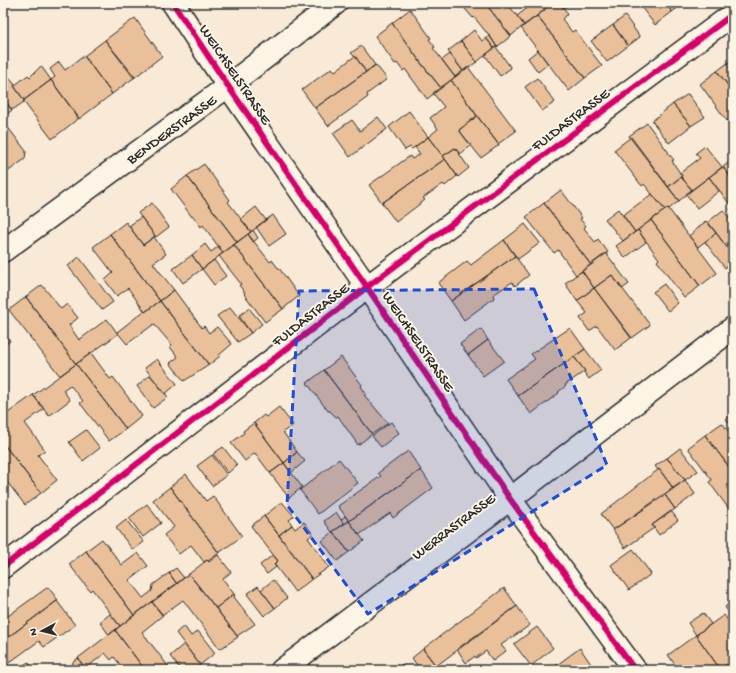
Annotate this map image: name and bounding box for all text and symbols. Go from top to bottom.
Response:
street label: WEICHSELSTRASSE [194,22,275,129]
street label: FULDASTRASSE [528,85,614,156]
street label: BENDERSTRASSE [123,92,221,170]
street label: FULDASTRASSE [268,279,354,352]
street label: WEICHSELSTRASSE [377,289,458,396]
street label: WERRASTRASSE [409,490,500,565]
north arrow [22,611,62,651]
text: N [28,628,40,636]

